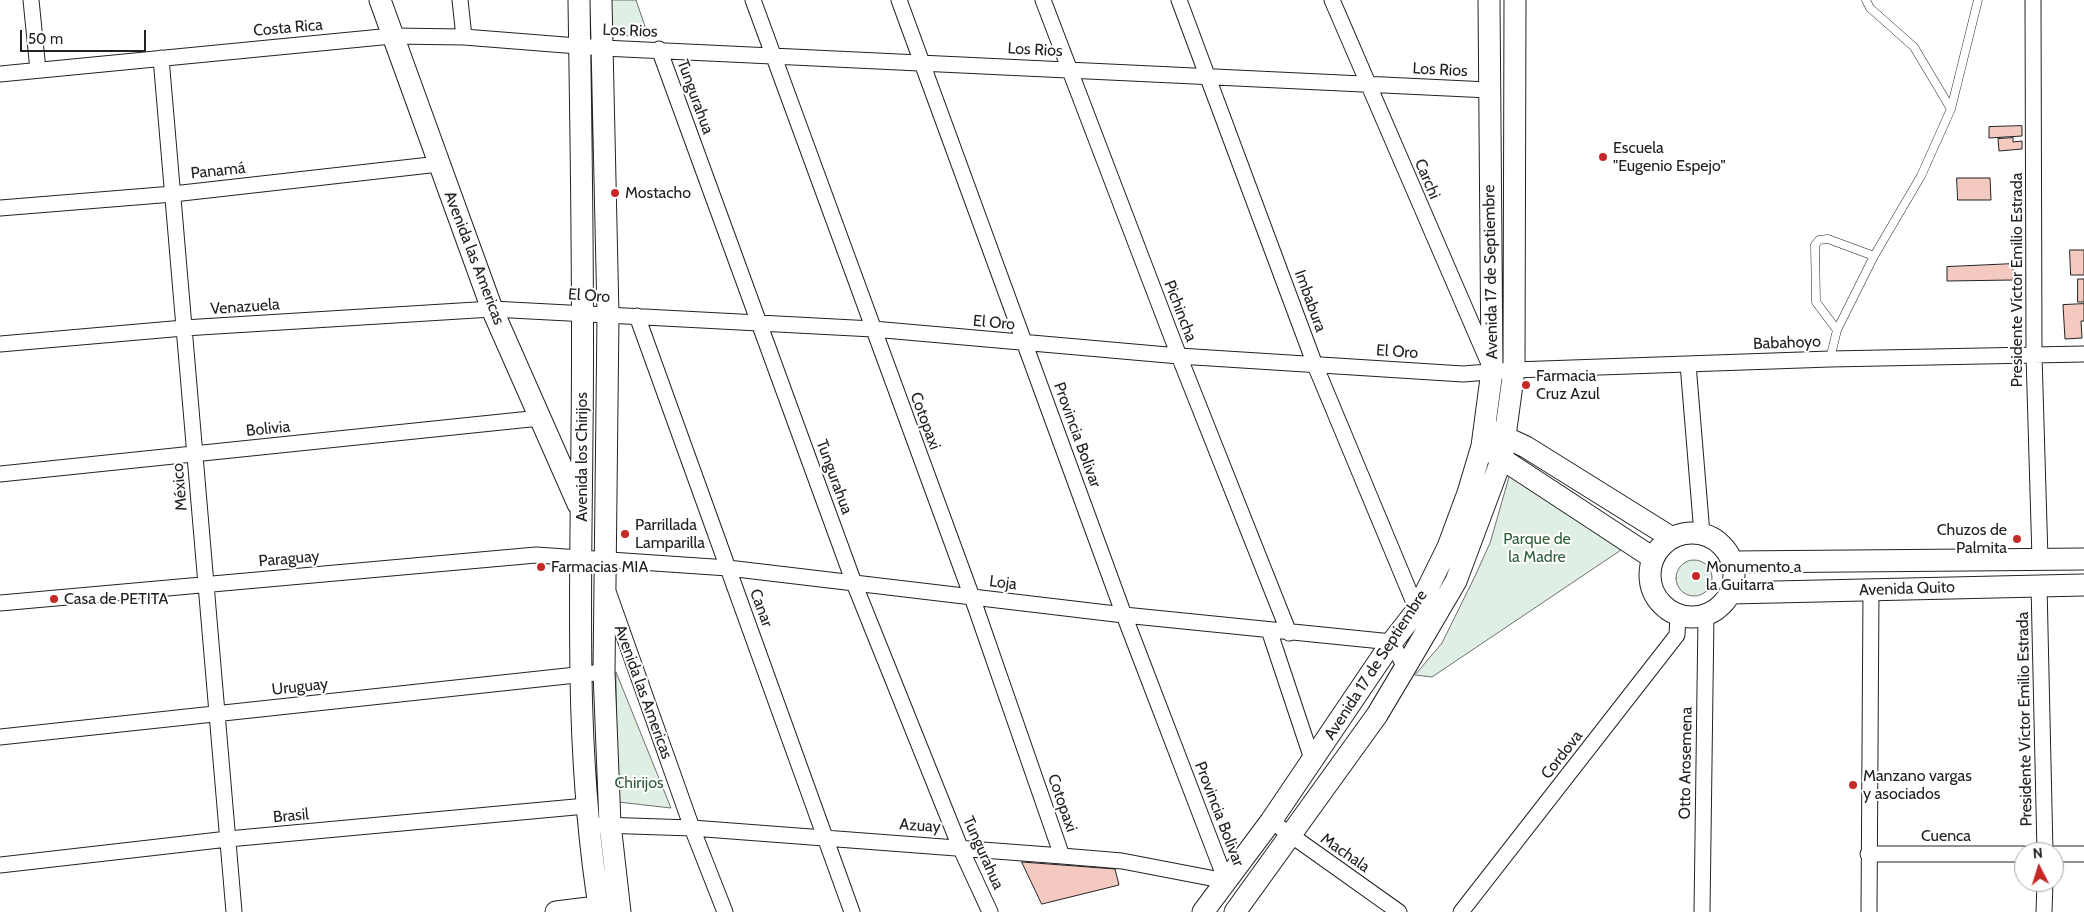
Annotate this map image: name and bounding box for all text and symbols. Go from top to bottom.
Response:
street label: Costa Rica [252,15,324,41]
scale bar [22,20,149,52]
street label: Los Rios [602,20,658,42]
text: 50 m [28,30,63,48]
street label: Los Rios [1007,39,1063,61]
street label: Tungurahua [673,57,717,137]
street label: Los Rios [1412,59,1468,81]
place label: Escuela "Eugenio Espejo" [1613,138,1726,176]
marker: Escuela "Eugenio Espejo" [1597,151,1609,163]
street label: Carchi [1410,156,1444,202]
street label: Panamá [190,159,246,183]
street label: Presidente Víctor Emilio Estrada [2007,173,2027,387]
place label: Mostacho [625,183,691,203]
street label: Avenida 17 de Septiembre [1480,185,1502,359]
marker: Mostacho [609,187,621,199]
street label: Avenida las Americas [440,189,508,327]
street label: Imbabura [1290,267,1330,335]
street label: Pichincha [1160,278,1200,344]
street label: El Oro [567,285,611,307]
street label: Venazuela [210,295,280,319]
street label: El Oro [972,312,1016,334]
street label: Babahoyo [1753,332,1821,354]
street label: El Oro [1375,341,1419,363]
place label: Farmacia Cruz Azul [1536,366,1600,404]
marker: Farmacia Cruz Azul [1520,379,1532,391]
street label: Provincia Bolivar [1049,380,1105,490]
street label: Cotopaxi [906,390,944,452]
street label: Avenida los Chirijos [572,392,592,522]
street label: Bolivia [245,417,291,441]
street label: Tungurahua [812,437,856,517]
street label: México [168,462,192,512]
place label: Parrillada Lamparilla [635,515,705,553]
place label: Chuzos de Palmita [1937,520,2007,558]
marker: Parrillada Lamparilla [619,528,631,540]
park label: Parque de la Madre [1503,529,1571,567]
marker: Chuzos de Palmita [2011,533,2023,545]
street label: Paraguay [258,547,320,571]
place label: Farmacias MIA [551,557,648,577]
place label: Monumento a la Guitarra [1706,557,1801,595]
marker: Farmacias MIA [535,561,547,573]
marker: Monumento a la Guitarra [1690,570,1702,582]
street label: Loja [988,572,1018,594]
street label: Avenida Quito [1859,578,1955,600]
street label: Canar [745,586,777,630]
street label: Avenida 17 de Septiembre [1320,587,1432,743]
place label: Casa de PETITA [64,589,168,609]
marker: Casa de PETITA [48,593,60,605]
street label: Presidente Víctor Emilio Estrada [2014,612,2036,826]
street label: Avenida las Americas [610,622,676,762]
street label: Uruguay [271,674,329,700]
street label: Otto Arosemena [1675,707,1697,819]
street label: Cordova [1537,727,1587,783]
street label: Provincia Bolivar [1190,759,1248,869]
place label: Manzano vargas y asociados [1863,766,1972,804]
street label: Cotopaxi [1043,772,1081,834]
park label: Chirijos [614,773,664,793]
marker: Manzano vargas y asociados [1847,779,1859,791]
street label: Brasil [272,805,310,827]
street label: Tungurahua [958,813,1008,893]
street label: Azuay [899,815,941,837]
street label: Cuenca [1921,826,1971,846]
street label: Machala [1317,829,1373,877]
north arrow [2014,842,2064,892]
text: N [2032,844,2043,862]

